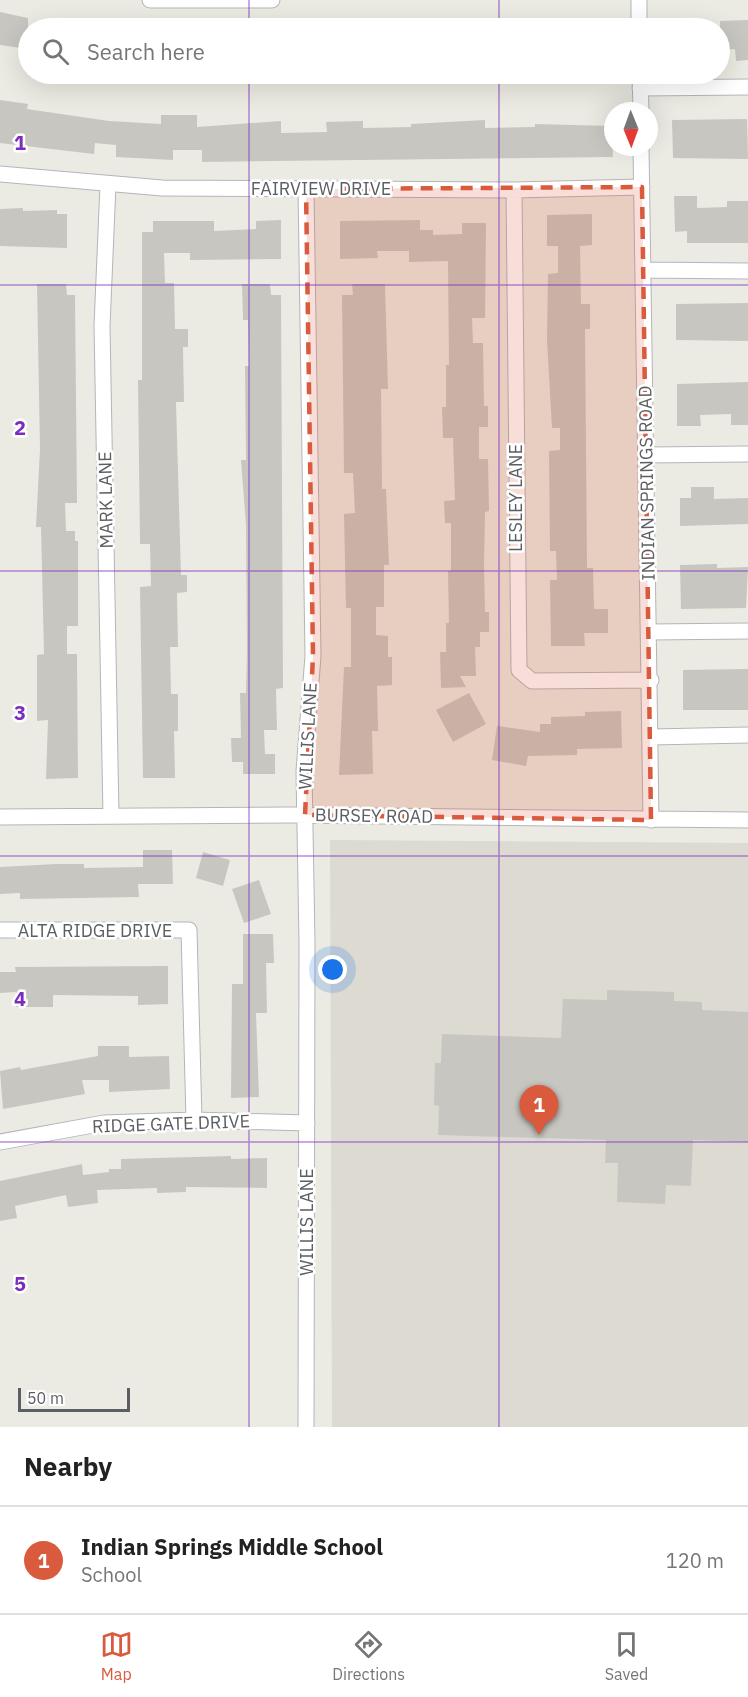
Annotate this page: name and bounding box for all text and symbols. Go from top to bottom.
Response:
search box [18,18,730,84]
icon: search [39,35,72,68]
text: Search here [87,37,205,66]
north arrow [604,102,658,156]
text: 1 [14,129,26,156]
street label: FAIRVIEW DRIVE [251,177,391,200]
street label: INDIAN SPRINGS ROAD [633,385,660,581]
text: 2 [14,414,26,441]
street label: LESLEY LANE [504,444,527,552]
street label: MARK LANE [93,451,118,549]
street label: WILLIS LANE [293,682,322,790]
text: 3 [14,699,26,726]
street label: BURSEY ROAD [315,803,433,828]
street label: ALTA RIDGE DRIVE [18,919,172,942]
your location [318,955,347,984]
text: 4 [14,985,26,1012]
pin: 1 [520,1086,558,1135]
street label: RIDGE GATE DRIVE [92,1109,250,1138]
street label: WILLIS LANE [295,1168,318,1276]
text: 5 [14,1270,26,1297]
scale bar [18,1385,130,1412]
text: 50 m [27,1388,64,1408]
text: Nearby [24,1449,112,1483]
text: Indian Springs Middle School [81,1532,383,1561]
text: 1 [38,1547,50,1574]
text: 120 m [666,1547,724,1574]
text: School [81,1561,142,1588]
tab: Map [100,1628,133,1684]
tab: Directions [332,1628,405,1684]
tab: Saved [605,1628,648,1684]

